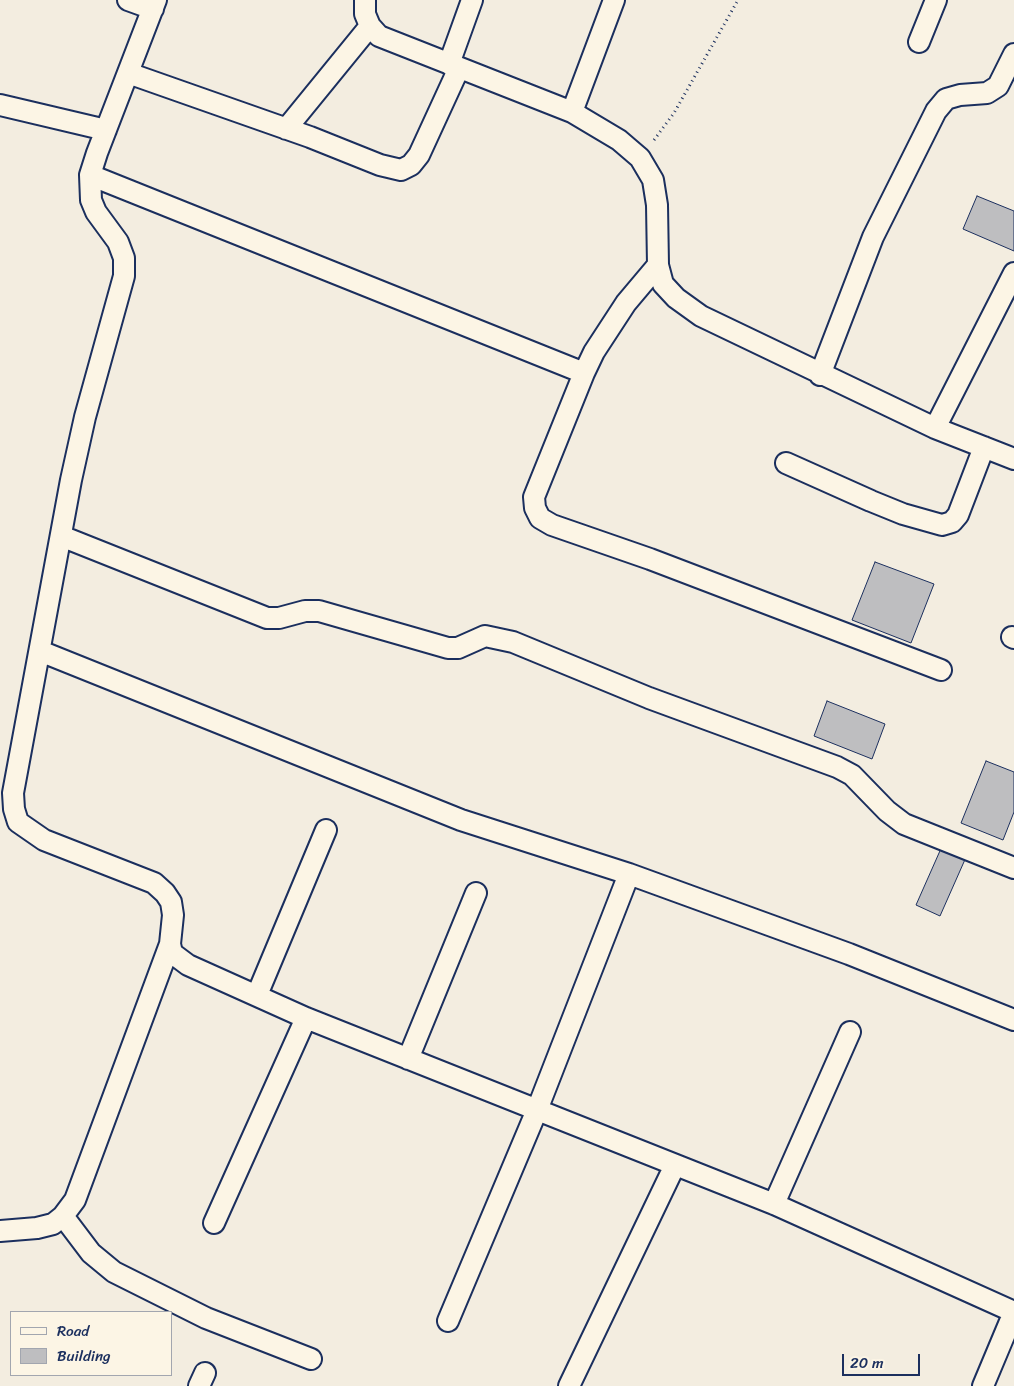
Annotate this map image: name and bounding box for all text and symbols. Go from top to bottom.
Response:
legend [10,1311,172,1376]
text: Road [57,1318,89,1344]
text: Building [57,1343,111,1369]
scale bar [844,1344,922,1376]
text: 20 m [850,1350,884,1376]

